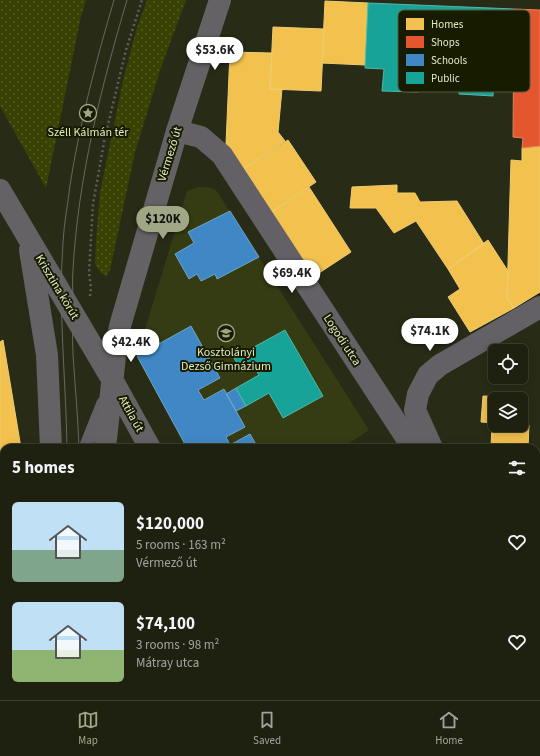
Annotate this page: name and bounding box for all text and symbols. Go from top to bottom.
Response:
legend [398,10,530,92]
text: Homes [431,17,464,32]
text: Shops [431,35,460,50]
pin: $53.6K [182,37,248,71]
text: $53.6K [195,41,235,59]
text: Schools [431,53,468,68]
text: Public [431,71,460,86]
place icon: Széll Kálmán tér [78,103,98,123]
place label: Széll Kálmán tér [48,124,129,141]
street label: Vérmező út [154,124,186,184]
pin: $120K [135,206,191,240]
text: $120K [145,210,181,228]
street label: Krisztina körút [31,251,83,323]
pin: $69.4K [259,260,325,294]
text: $69.4K [272,264,312,282]
street label: Logodi utca [319,311,365,369]
pin: $74.1K [397,318,463,352]
text: $74.1K [410,322,450,340]
school or university icon: Kosztolányi Dezső Gimnázium [216,323,236,343]
pin: $42.4K [98,329,164,363]
text: $42.4K [111,333,151,351]
place label: Kosztolányi Dezső Gimnázium [181,344,271,375]
map controls [488,344,528,432]
button: locate [488,344,528,384]
button: layers [488,392,528,432]
street label: Attila út [114,393,148,435]
text: 5 homes [12,456,74,480]
icon: filters [506,457,528,479]
text: $120,000 [136,512,204,536]
icon: home [44,518,92,566]
icon: heart [506,531,528,553]
text: 5 rooms · 163 m² [136,536,226,554]
text: Vérmező út [136,554,197,572]
text: $74,100 [136,612,195,636]
icon: home [44,618,92,666]
icon: heart [506,631,528,653]
text: 3 rooms · 98 m² [136,636,219,654]
text: Mátray utca [136,654,199,672]
tab: Map [77,709,99,748]
tab: Saved [253,709,281,748]
tab: Home [435,709,463,748]

